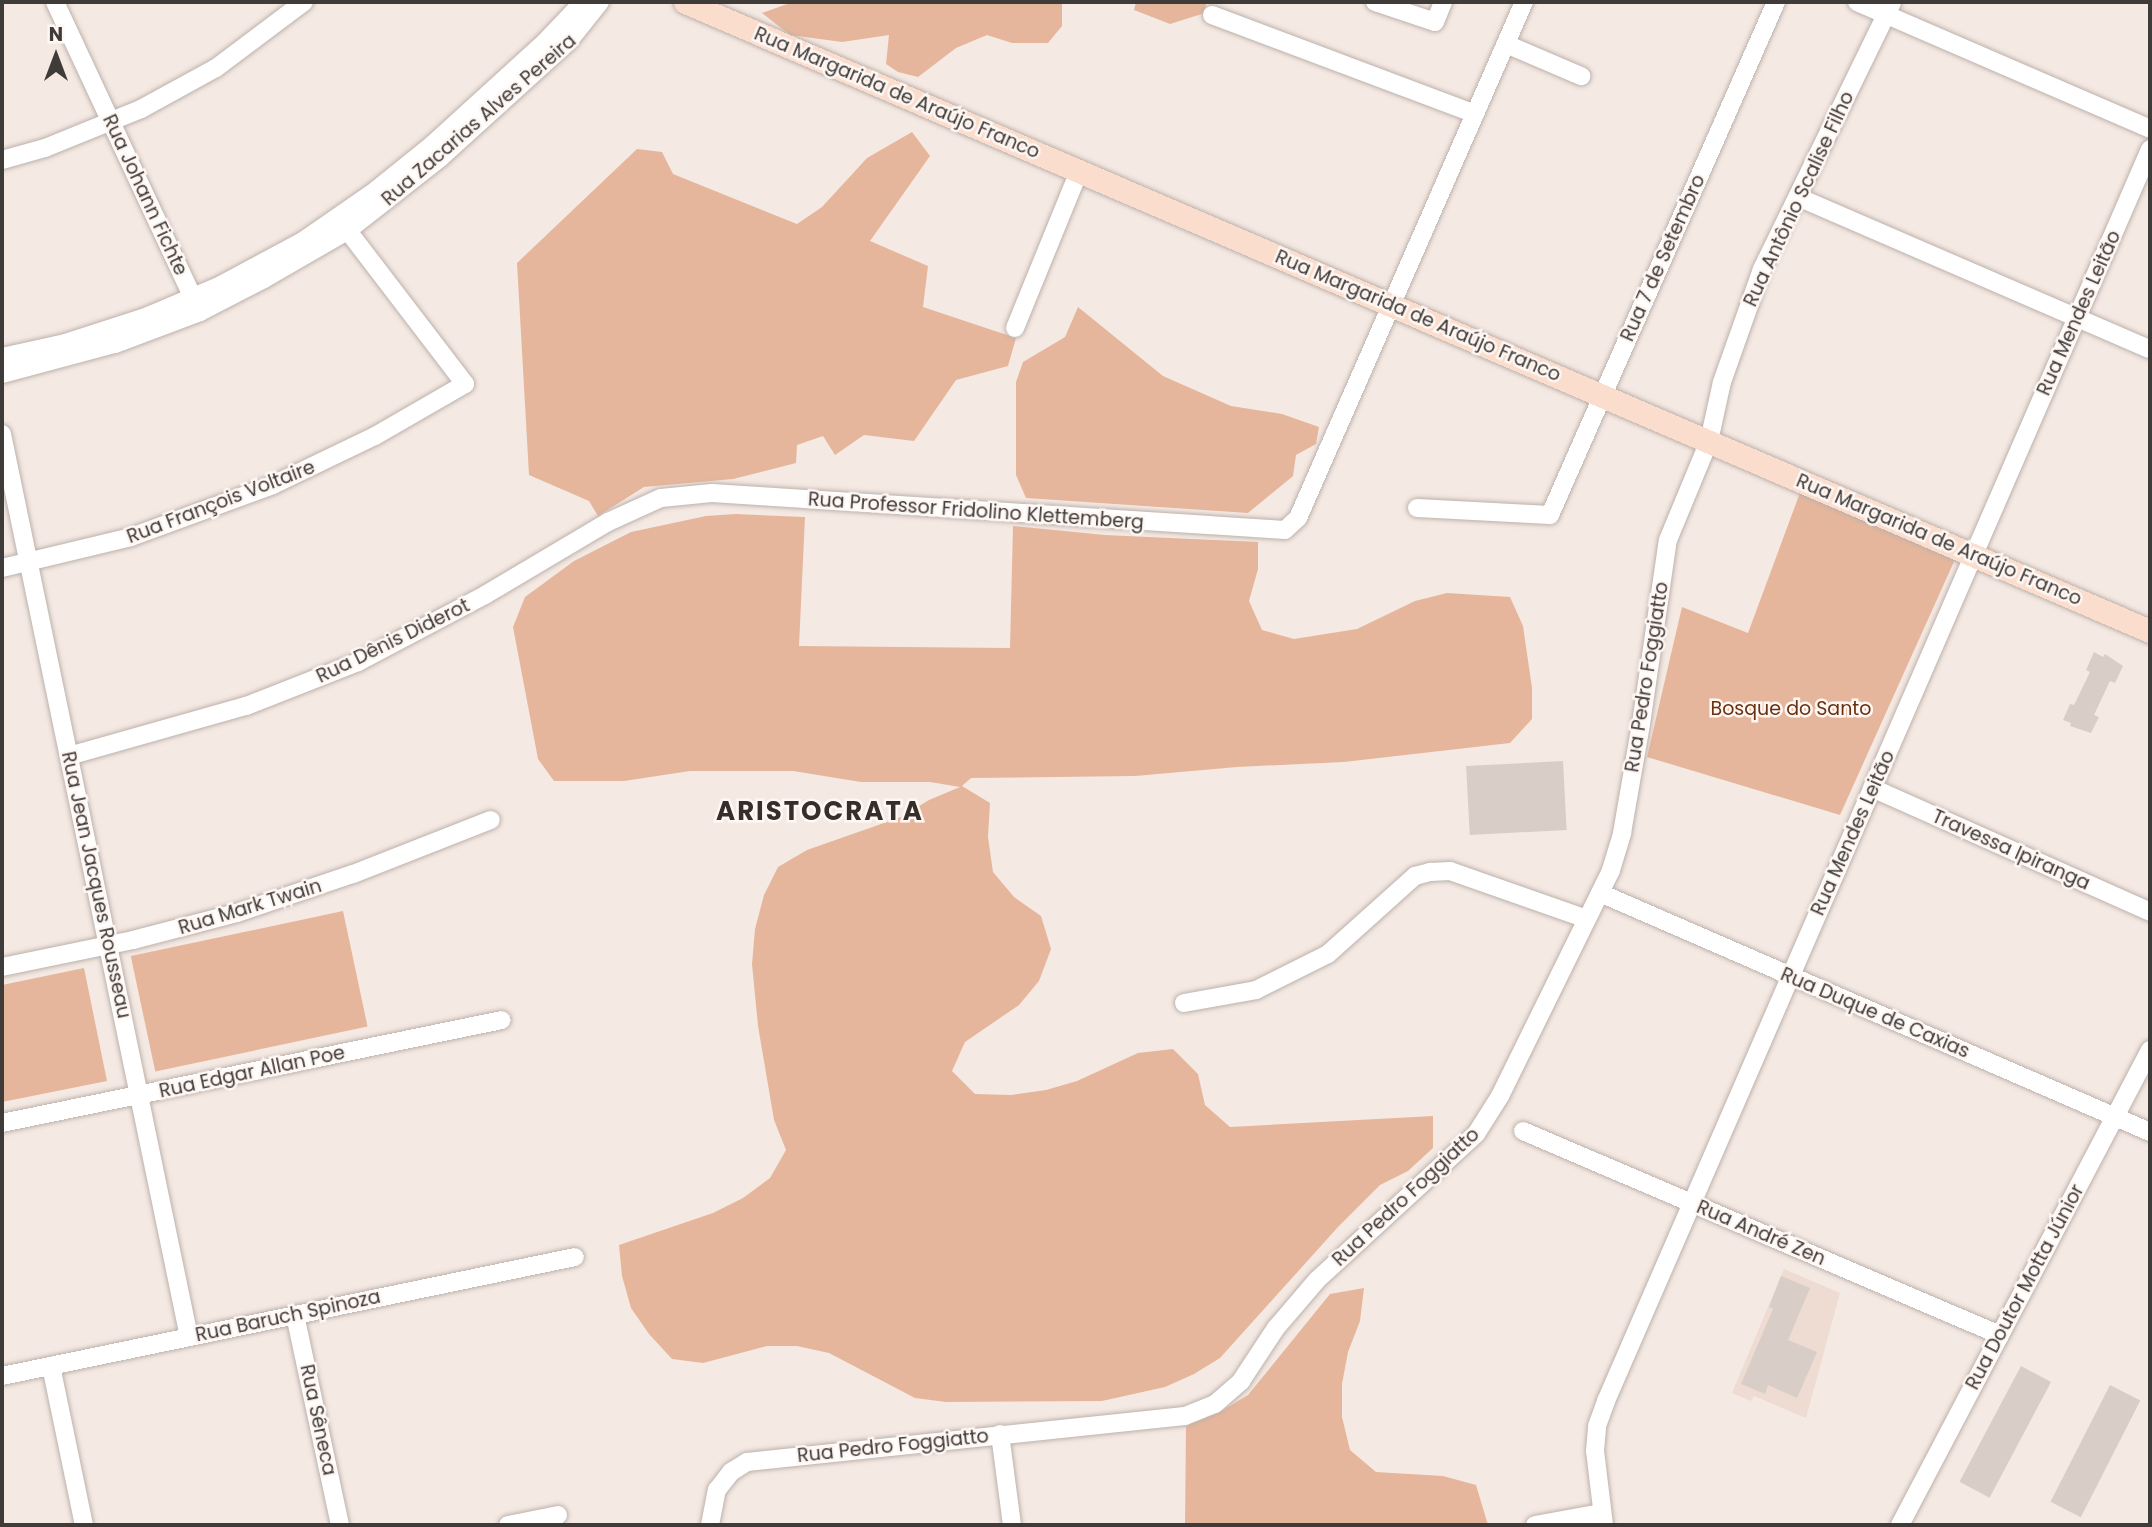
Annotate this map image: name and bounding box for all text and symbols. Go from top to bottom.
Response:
north arrow [21,21,91,91]
text: N [49,21,63,48]
street label: Rua Margarida de Araújo Franco [751,22,1043,164]
street label: Rua Zacarias Alves Pereira [377,29,581,211]
street label: Rua Antônio Scalise Filho [1739,88,1859,310]
street label: Rua Johann Fichte [98,111,192,279]
street label: Rua 7 de Setembro [1616,171,1710,345]
street label: Rua Mendes Leitão [2032,227,2126,399]
street label: Rua Margarida de Araújo Franco [1272,245,1564,387]
street label: Rua François Voltaire [124,456,318,548]
street label: Rua Margarida de Araújo Franco [1793,469,2085,611]
street label: Rua Professor Fridolino Klettemberg [807,488,1145,534]
street label: Rua Pedro Foggiatto [1621,580,1673,774]
street label: Rua Dênis Diderot [313,594,473,688]
park label: Bosque do Santo [1711,698,1871,720]
street label: Rua Mendes Leitão [1806,747,1900,919]
street label: Rua Jean Jacques Rousseau [57,749,135,1021]
district label: ARISTOCRATA [717,796,923,828]
street label: Travessa Ipiranga [1929,805,2093,895]
street label: Rua Mark Twain [176,874,324,940]
street label: Rua Duque de Caxias [1777,963,1973,1063]
street label: Rua Edgar Allan Poe [157,1041,347,1103]
street label: Rua Pedro Foggiatto [1328,1123,1484,1271]
street label: Rua Doutor Motta Júnior [1961,1180,2089,1394]
street label: Rua André Zen [1693,1196,1829,1270]
street label: Rua Baruch Spinoza [193,1285,383,1347]
street label: Rua Sêneca [295,1362,341,1478]
street label: Rua Pedro Foggiatto [796,1425,990,1467]

